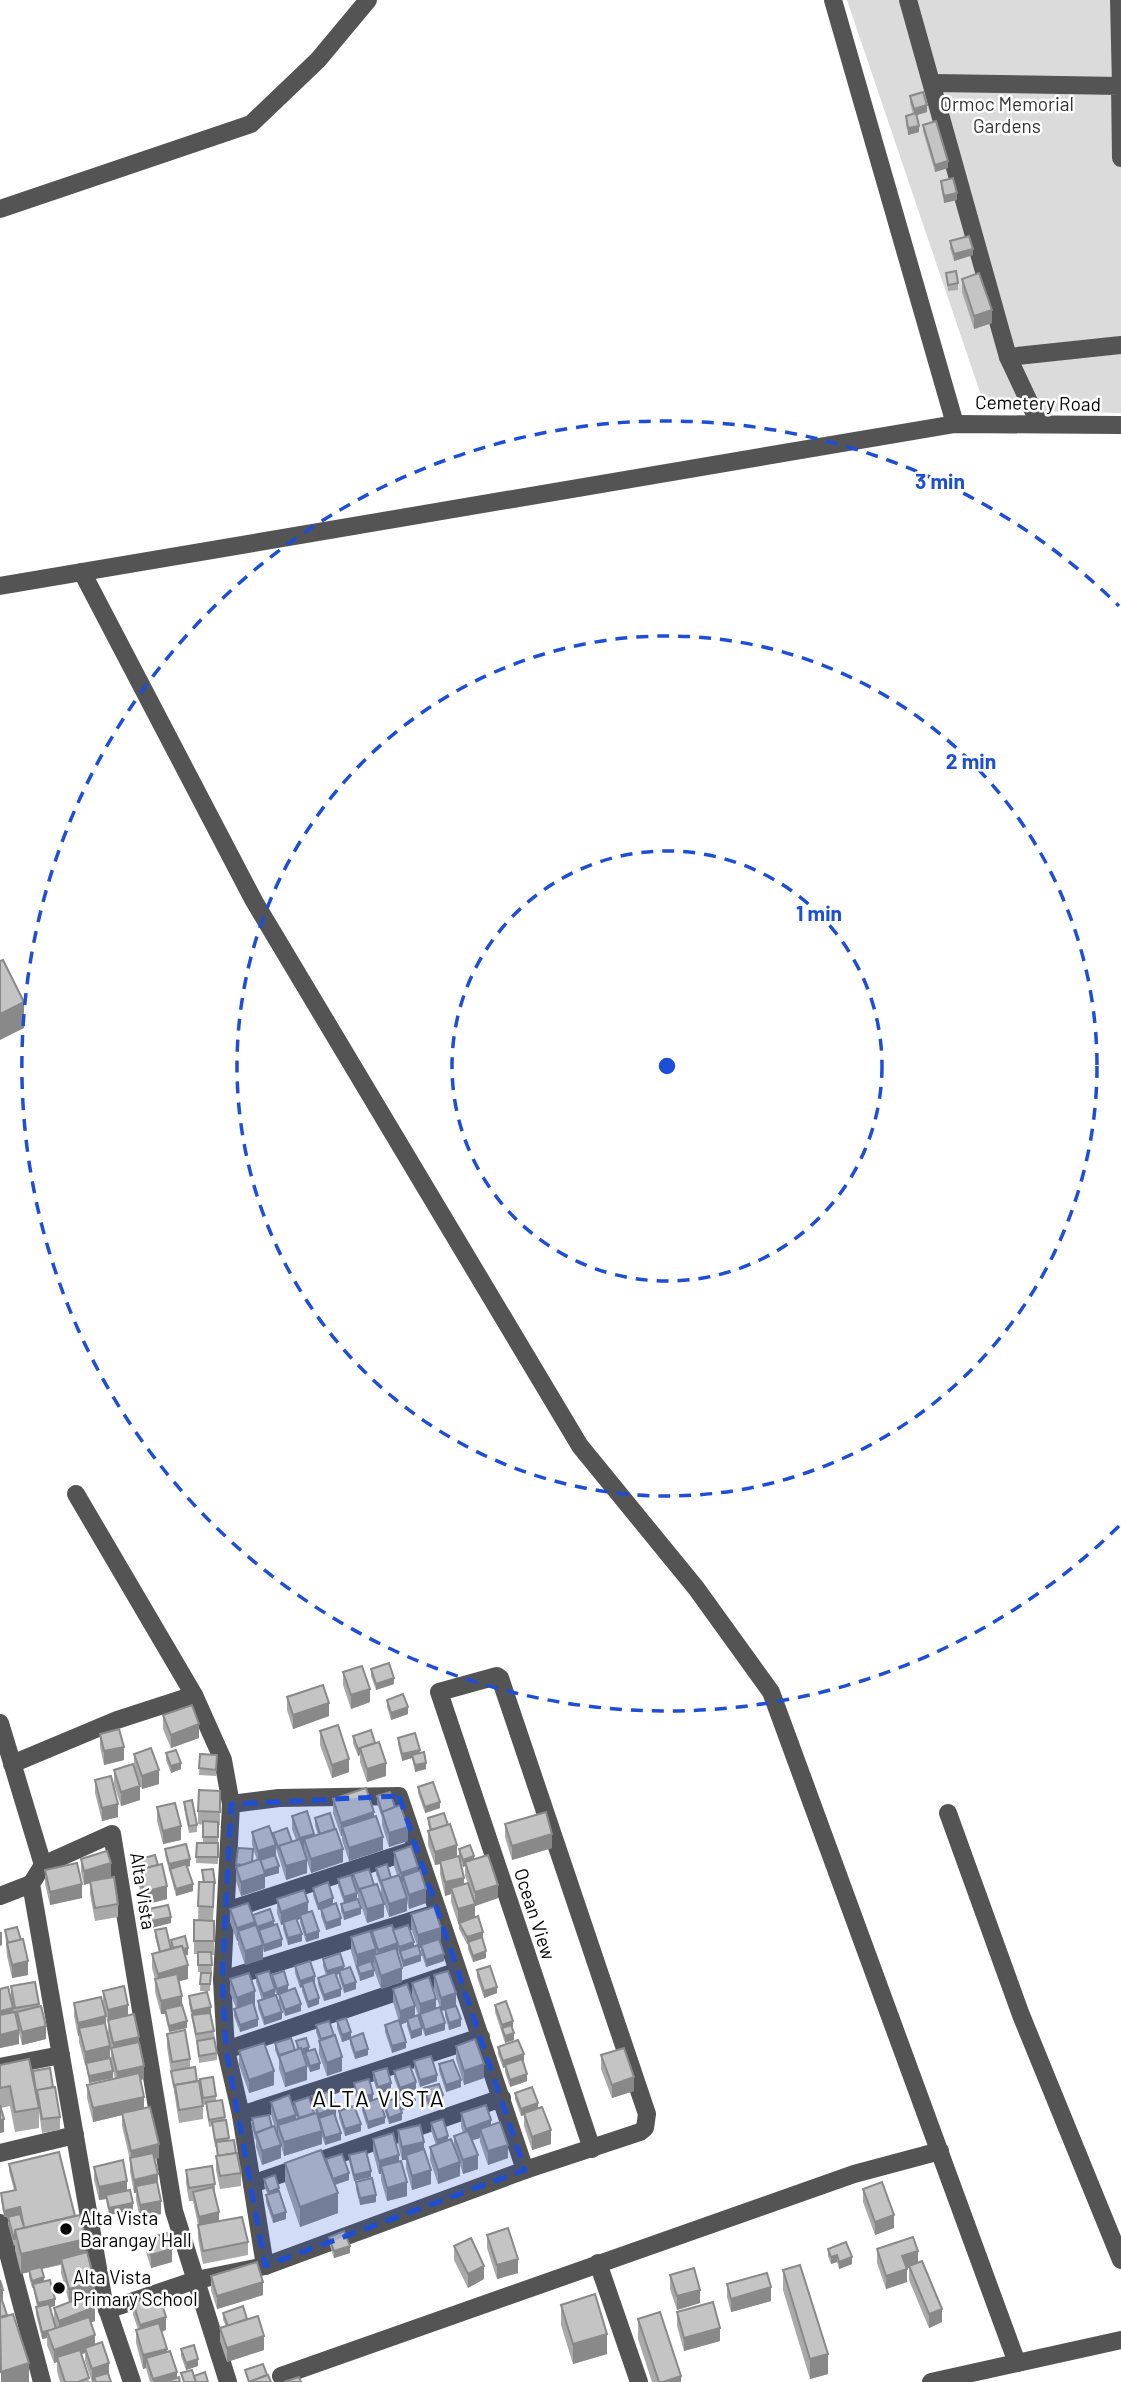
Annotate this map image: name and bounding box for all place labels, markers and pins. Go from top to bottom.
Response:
centre of rings [655,1054,679,1078]
place label: Alta Vista Barangay Hall [80,2206,192,2251]
marker: Alta Vista Barangay Hall [58,2221,74,2237]
place label: Alta Vista Primary School [73,2265,198,2310]
marker: Alta Vista Primary School [51,2280,67,2296]

